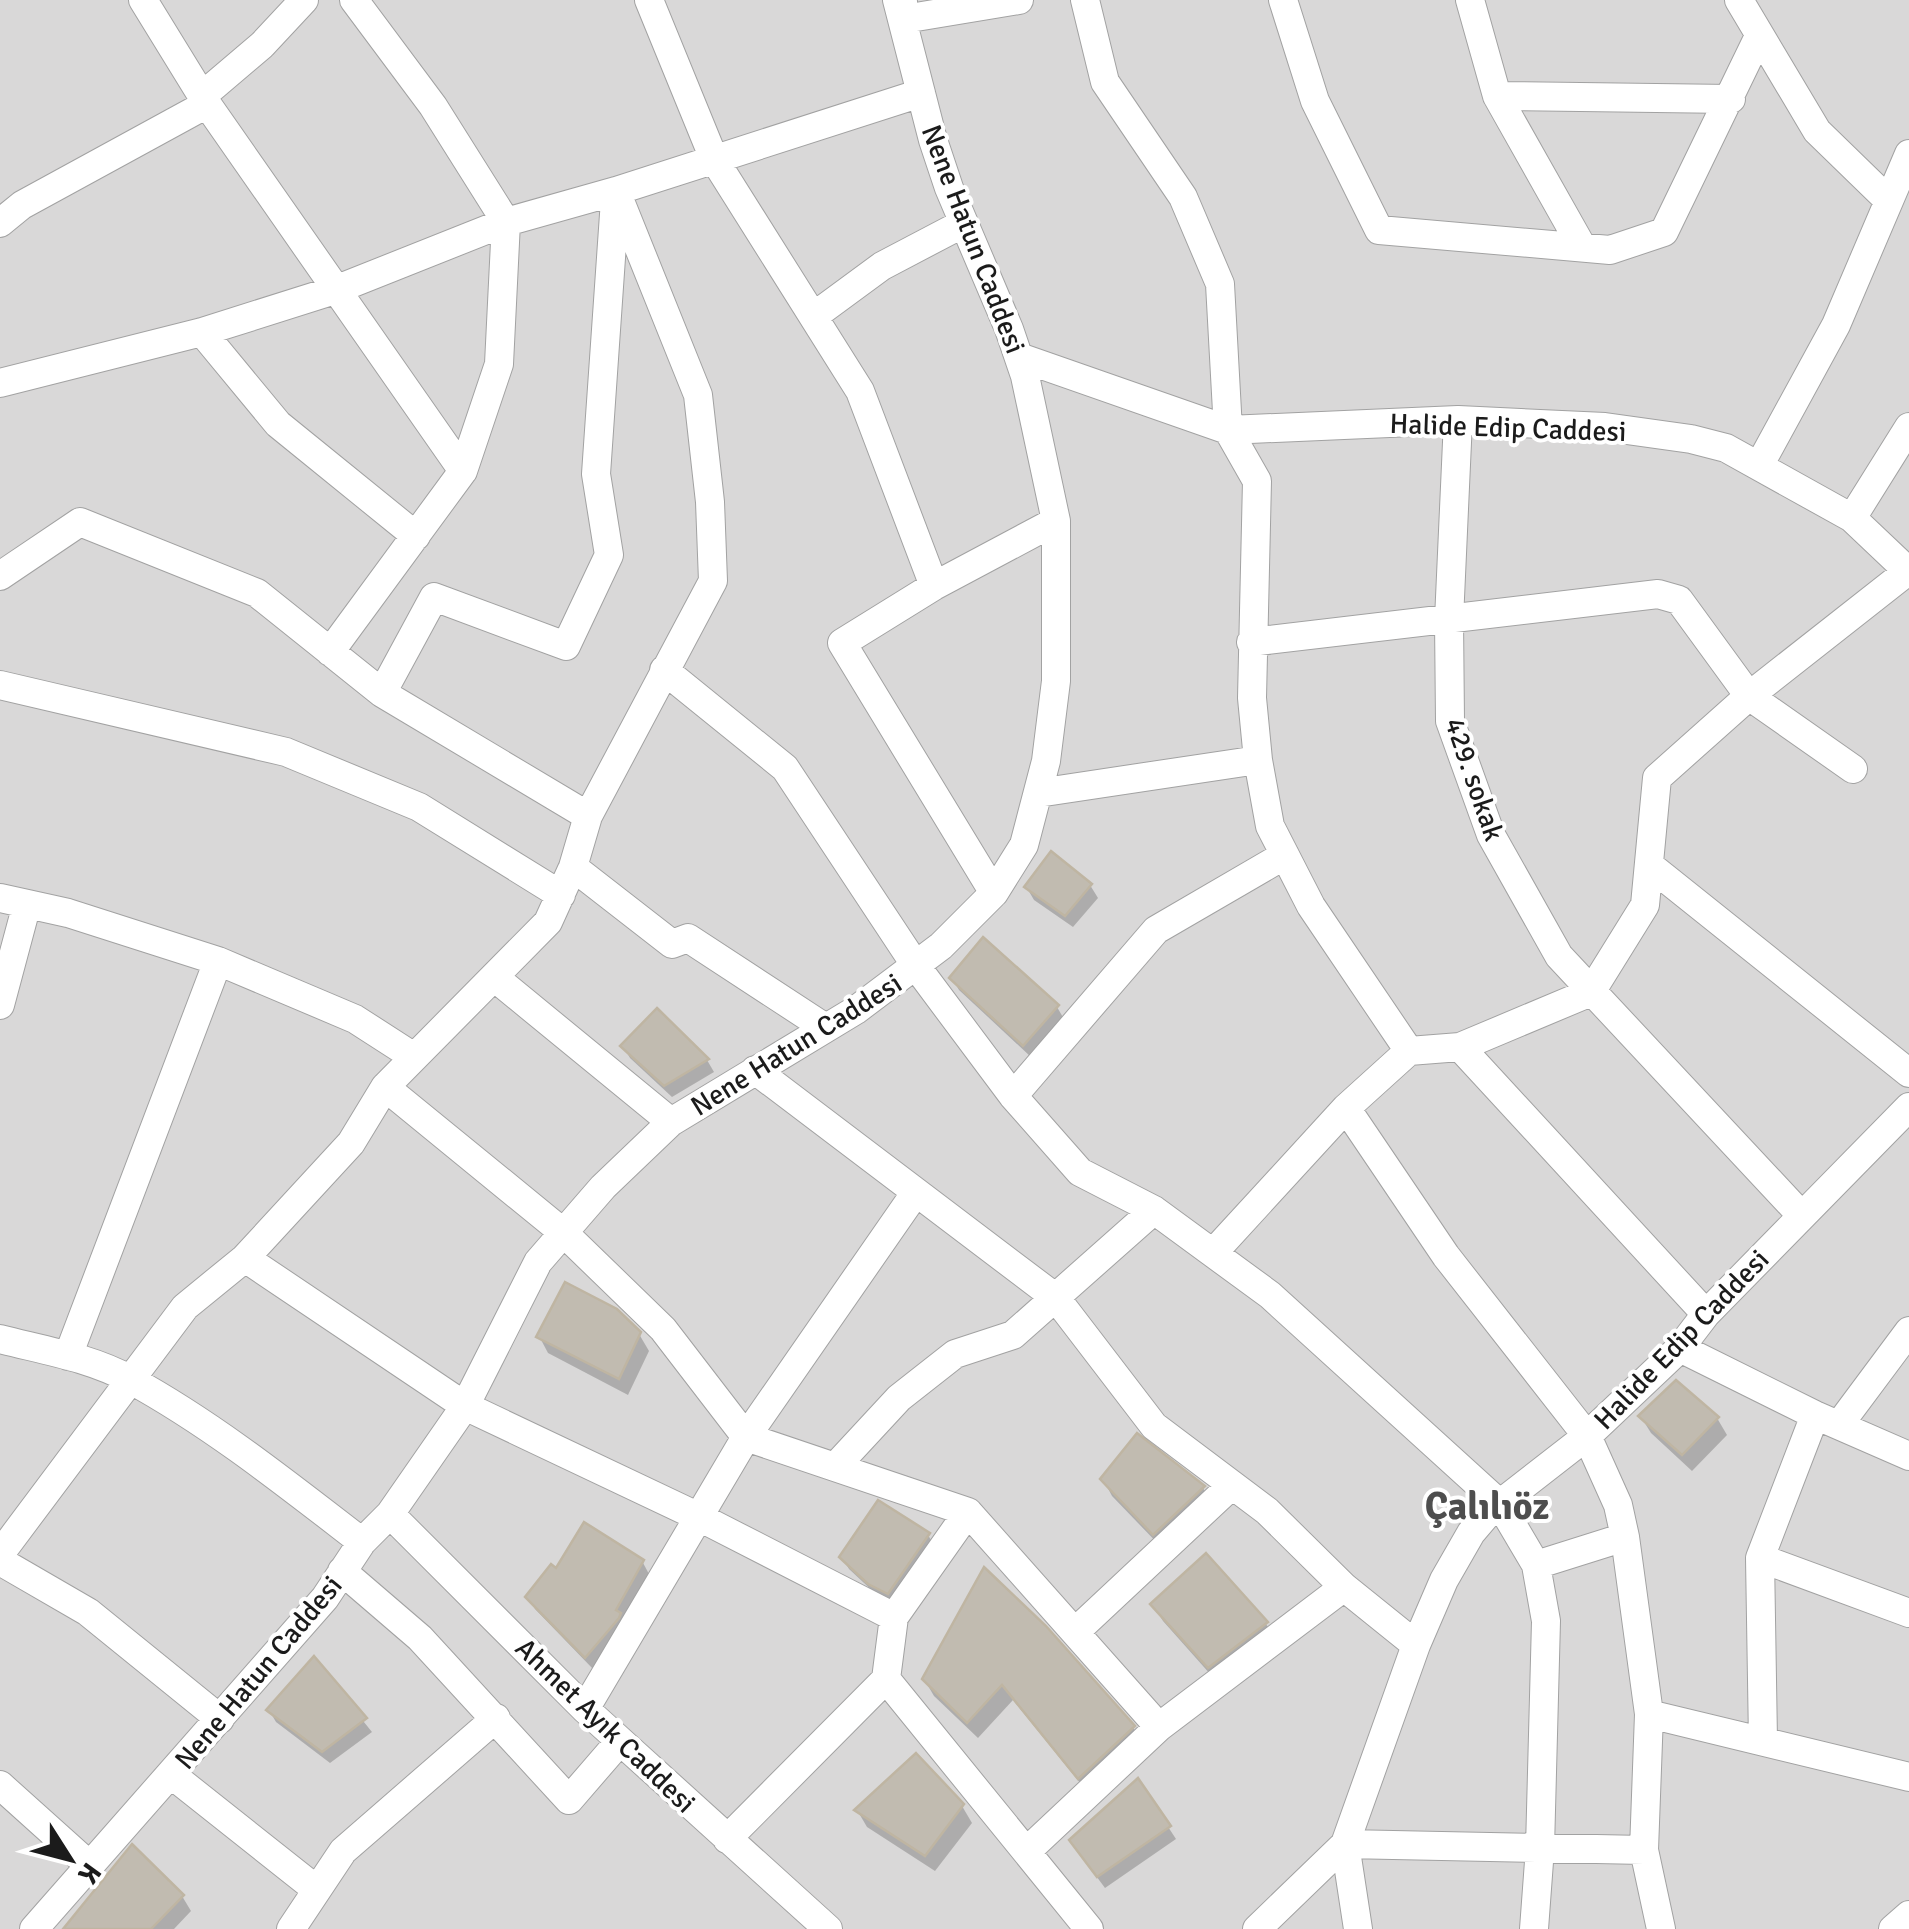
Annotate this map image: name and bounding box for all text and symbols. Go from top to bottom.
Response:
street label: Nene Hatun Caddesi [914,120,1032,359]
street label: Halide Edip Caddesi [1389,407,1627,449]
street label: 429. sokak [1437,713,1511,845]
street label: Nene Hatun Caddesi [685,966,908,1123]
street label: Halide Edip Caddesi [1587,1243,1776,1437]
district label: Çalılıöz [1425,1483,1549,1530]
street label: Nene Hatun Caddesi [168,1569,350,1776]
street label: Ahmet Ayık Caddesi [508,1631,702,1820]
north arrow [20,1809,120,1909]
text: K [70,1856,108,1891]

